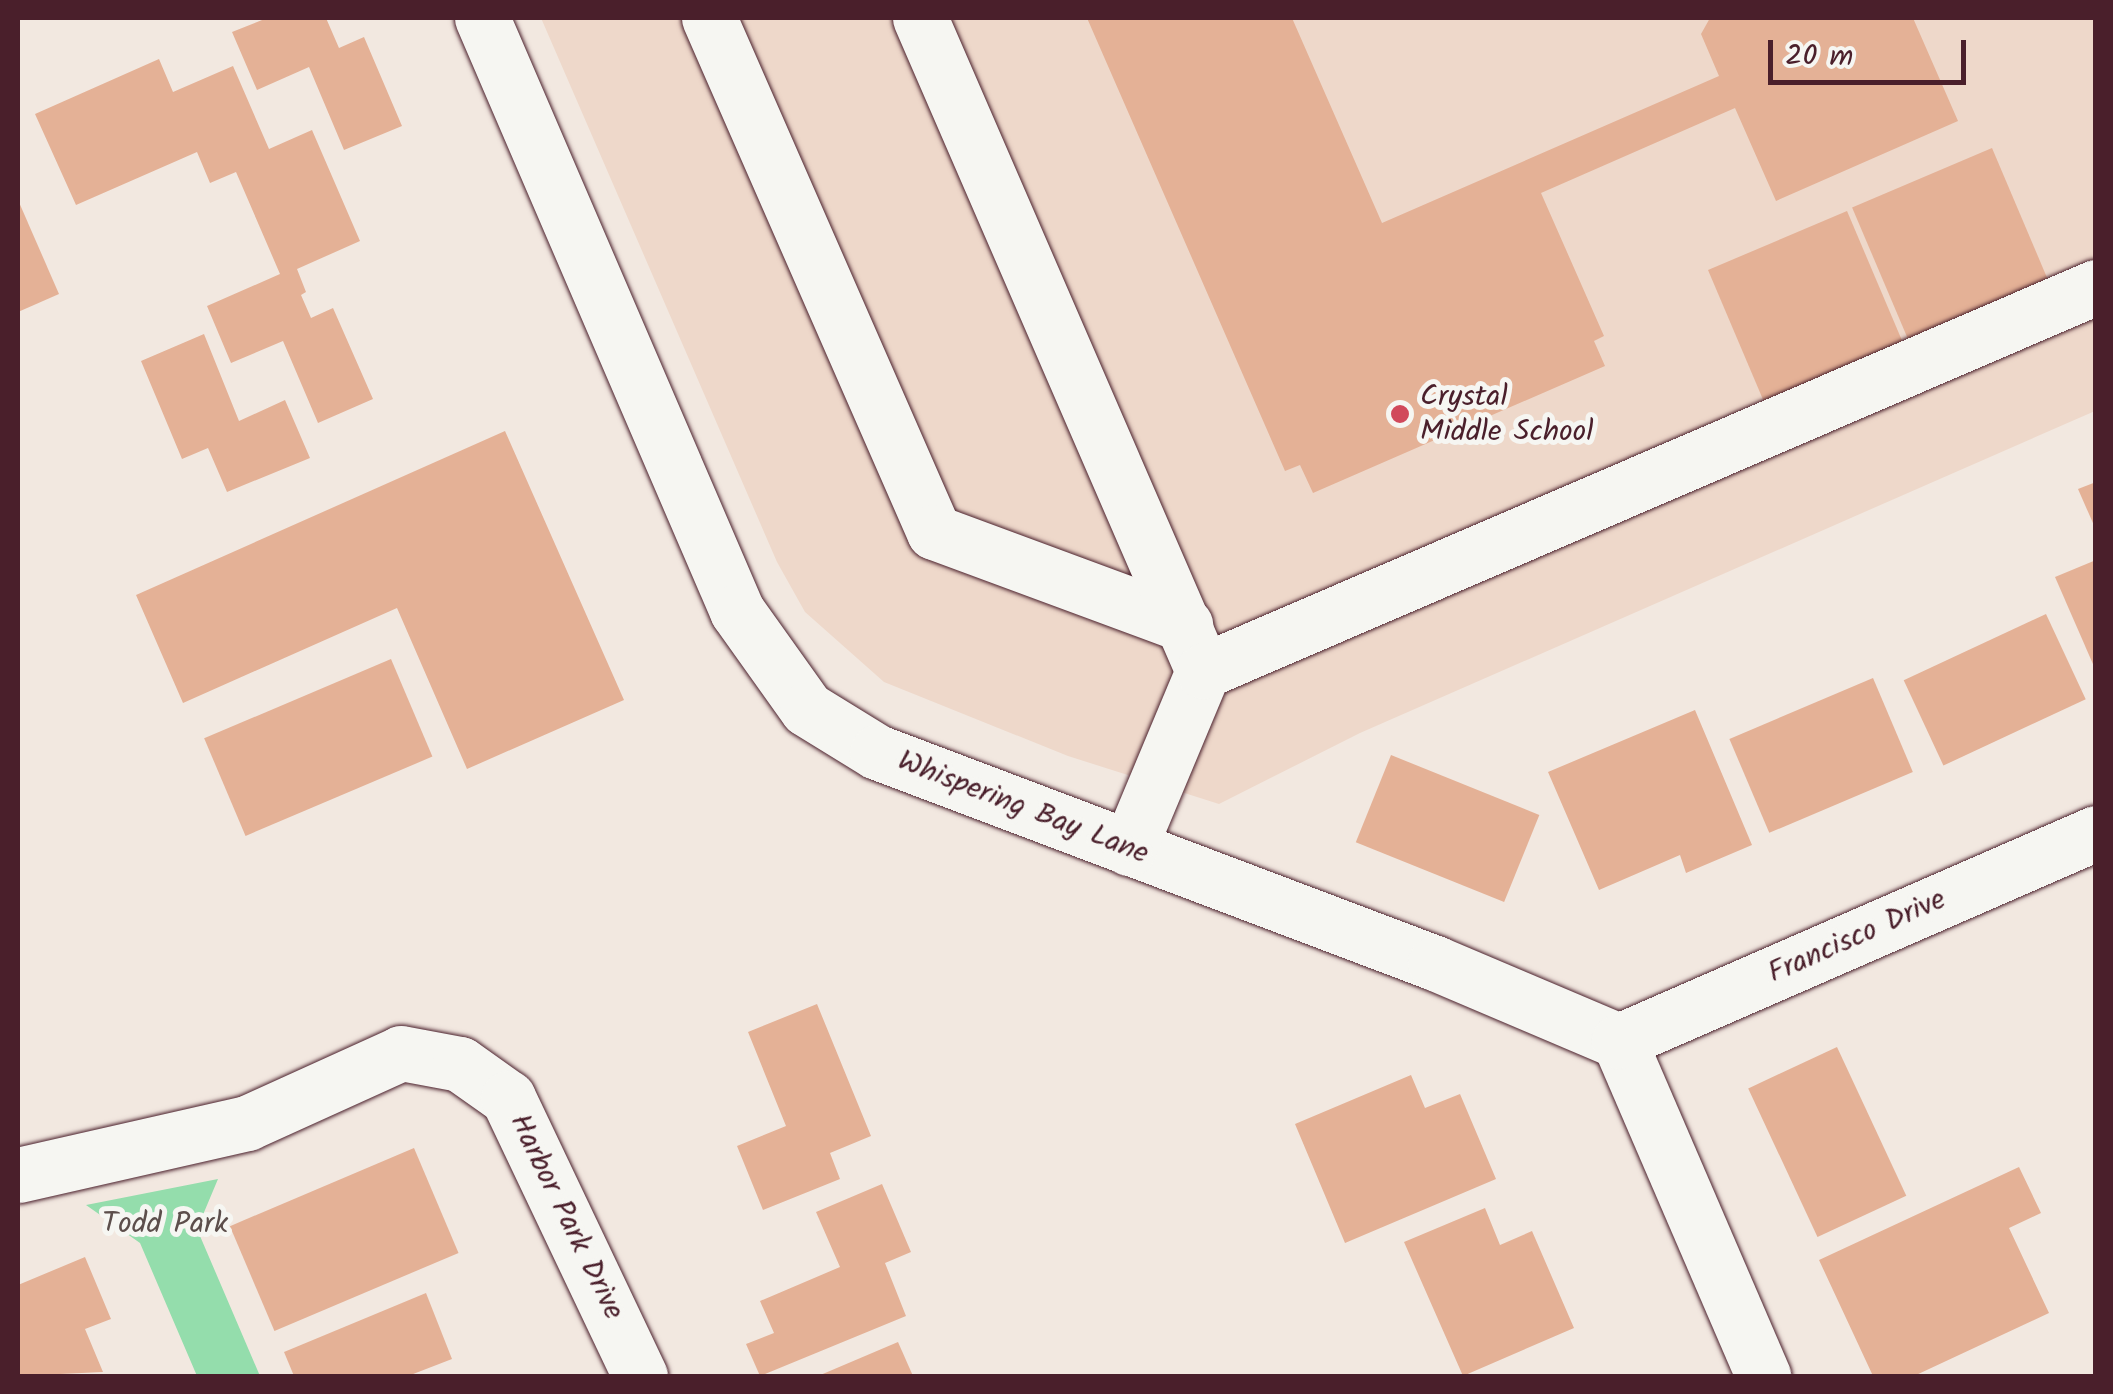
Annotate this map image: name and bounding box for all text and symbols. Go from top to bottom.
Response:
scale bar [1773,20,1970,82]
text: 20 m [1785,33,1853,81]
place label: Crystal Middle School [1420,379,1594,450]
marker: Crystal Middle School [1389,403,1411,425]
street label: Whispering Bay Lane [892,744,1154,872]
street label: Francisco Drive [1763,882,1951,992]
street label: Harbor Park Drive [501,1108,631,1326]
park label: Todd Park [102,1206,228,1242]

